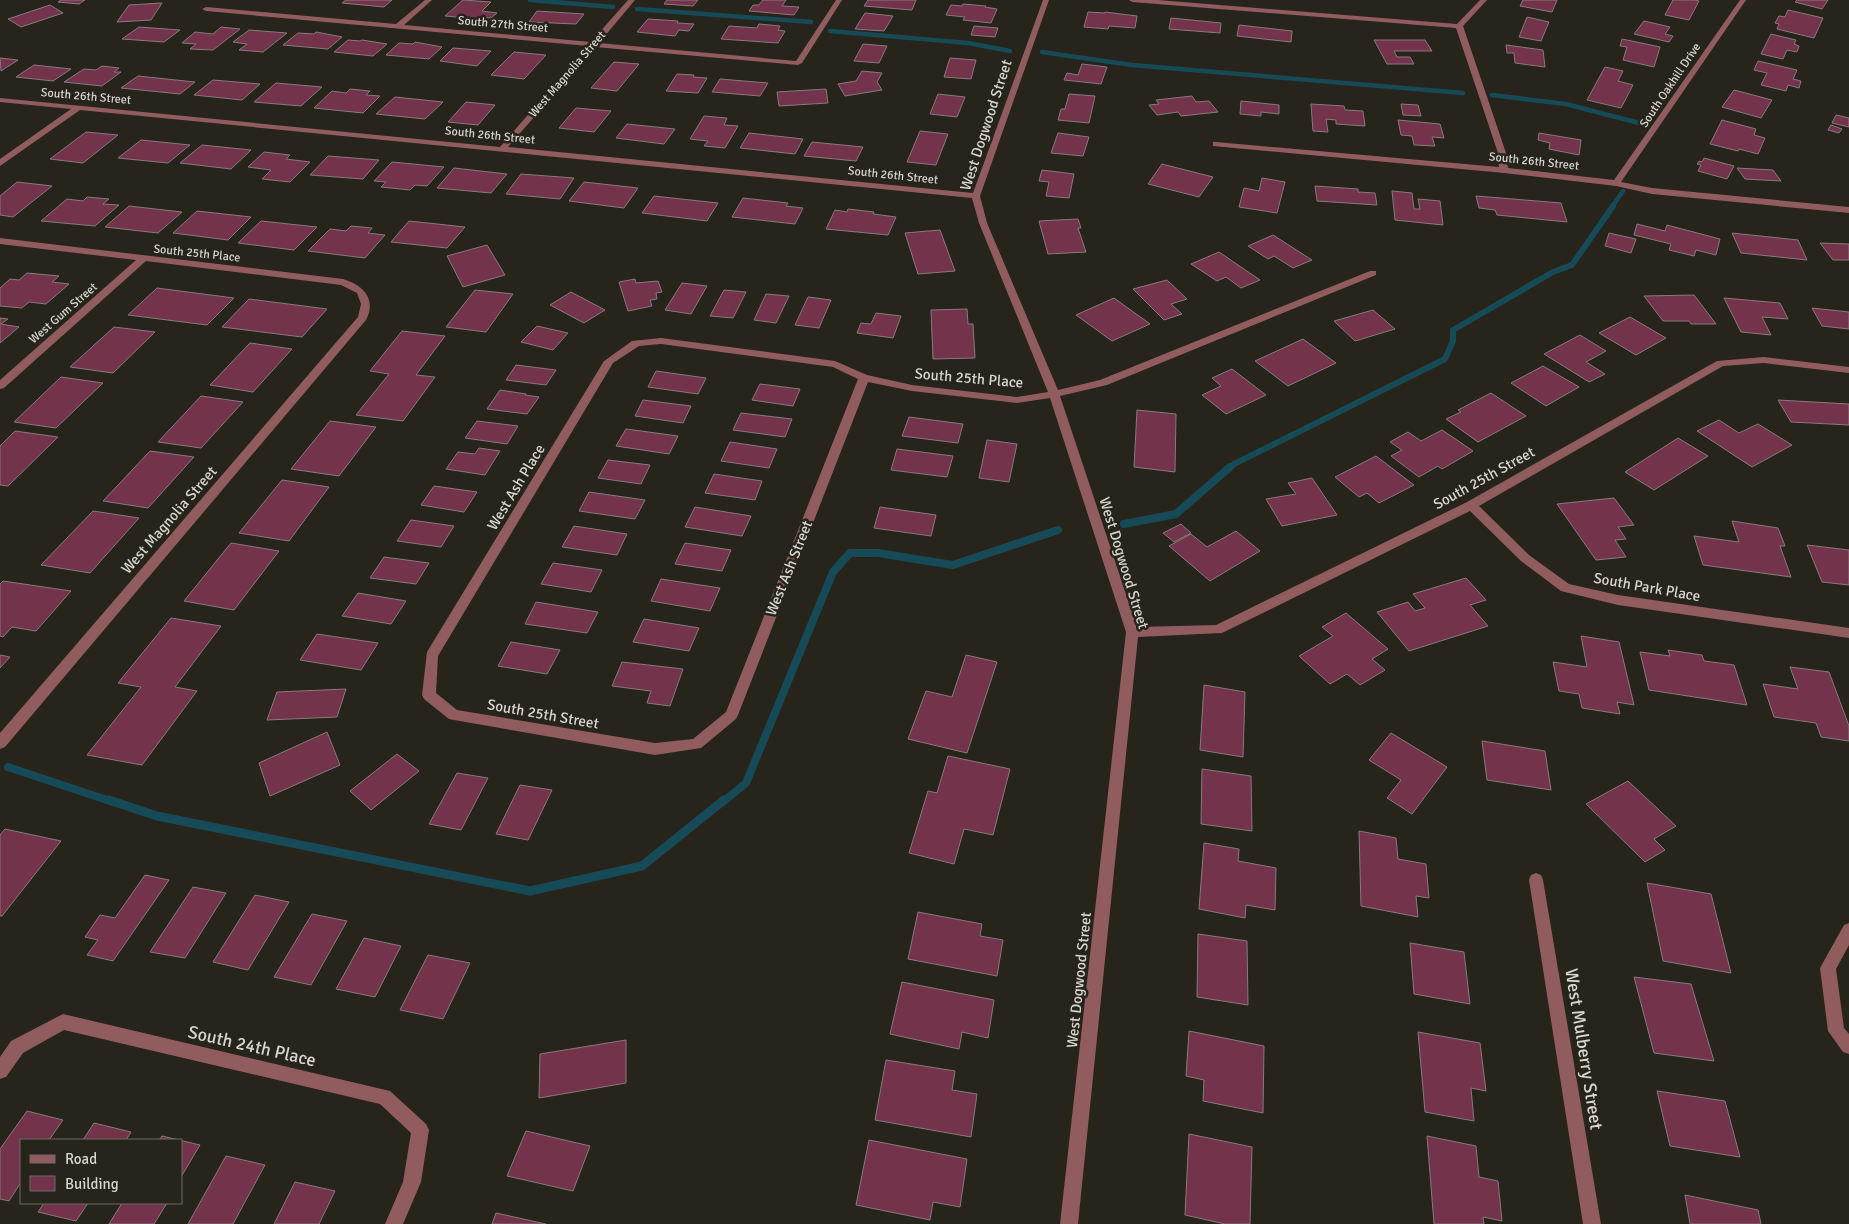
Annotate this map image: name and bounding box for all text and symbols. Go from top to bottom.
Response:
street label: South 27th Street [457,13,549,36]
street label: West Magnolia Street [526,28,609,121]
street label: South Oakhill Drive [1637,40,1704,130]
street label: West Dogwood Street [956,57,1016,193]
street label: South 26th Street [40,85,132,108]
street label: South 26th Street [444,123,536,148]
street label: South 26th Street [1488,149,1580,174]
street label: South 26th Street [847,163,939,188]
street label: South 25th Place [153,241,241,266]
street label: West Gum Street [26,280,101,347]
street label: South 25th Place [914,364,1024,392]
street label: West Ash Place [483,441,549,533]
street label: South 25th Street [1430,443,1538,513]
street label: West Magnolia Street [117,462,221,578]
street label: West Dogwood Street [1095,495,1153,631]
street label: West Ash Street [762,518,816,618]
street label: South Park Place [1592,569,1702,605]
street label: South 25th Street [486,695,600,733]
street label: West Dogwood Street [1063,911,1095,1049]
street label: West Mulberry Street [1560,967,1608,1131]
street label: South 24th Place [186,1021,318,1071]
legend [20,1139,182,1204]
text: Road [65,1150,97,1168]
text: Building [65,1175,119,1193]

